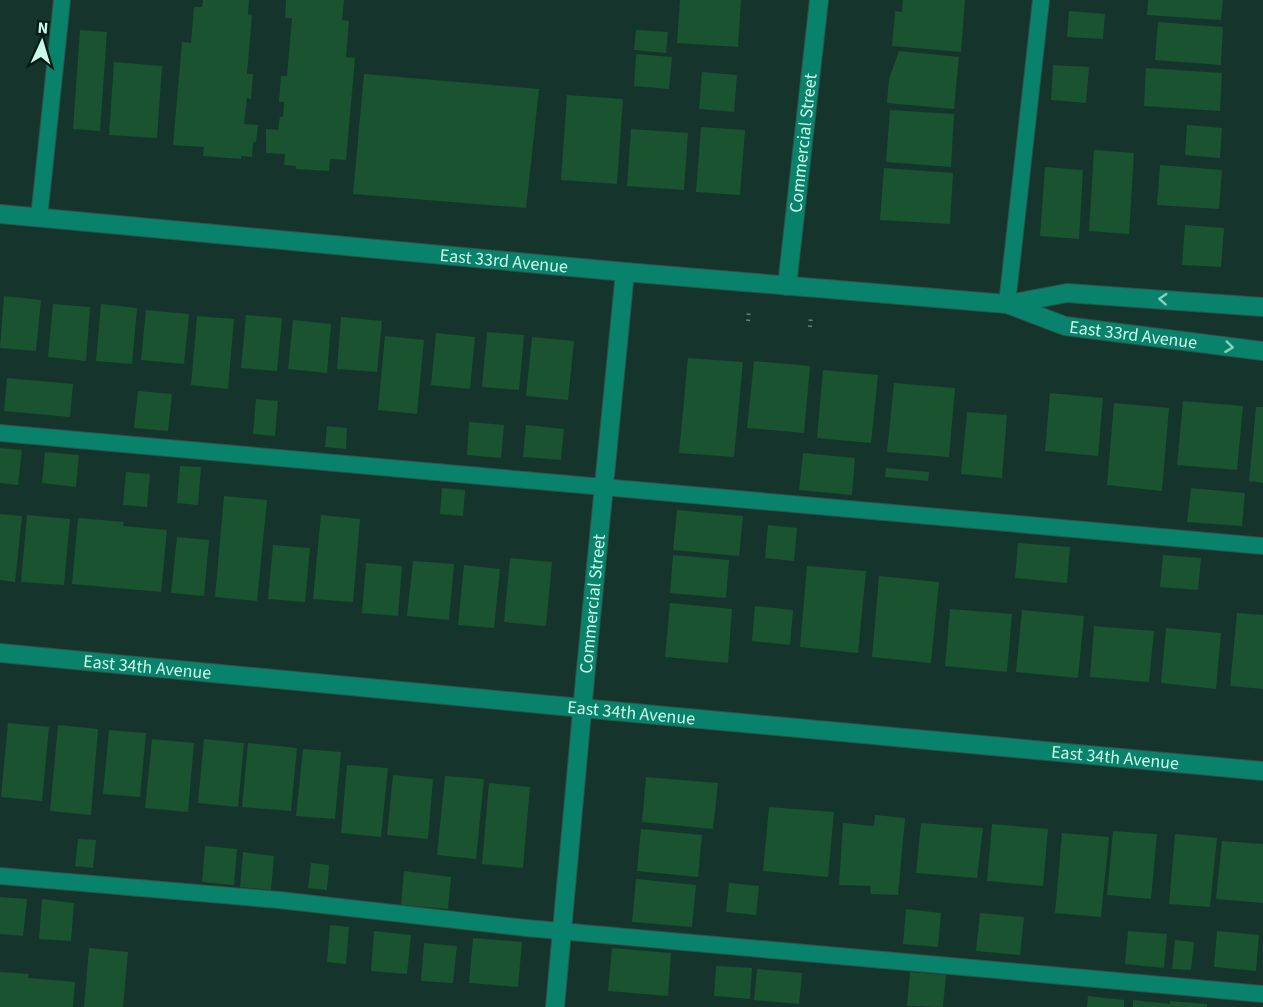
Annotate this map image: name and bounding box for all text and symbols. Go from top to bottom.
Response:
north arrow [12,12,72,72]
text: N [37,17,49,39]
street label: Commercial Street [783,72,824,214]
street label: East 33rd Avenue [439,243,569,280]
one-way arrow [1158,293,1167,306]
street label: East 33rd Avenue [1068,315,1199,356]
one-way arrow [1224,340,1233,352]
street label: Commercial Street [574,533,612,675]
street label: East 34th Avenue [82,649,212,686]
street label: East 34th Avenue [566,695,696,732]
street label: East 34th Avenue [1050,739,1180,776]

